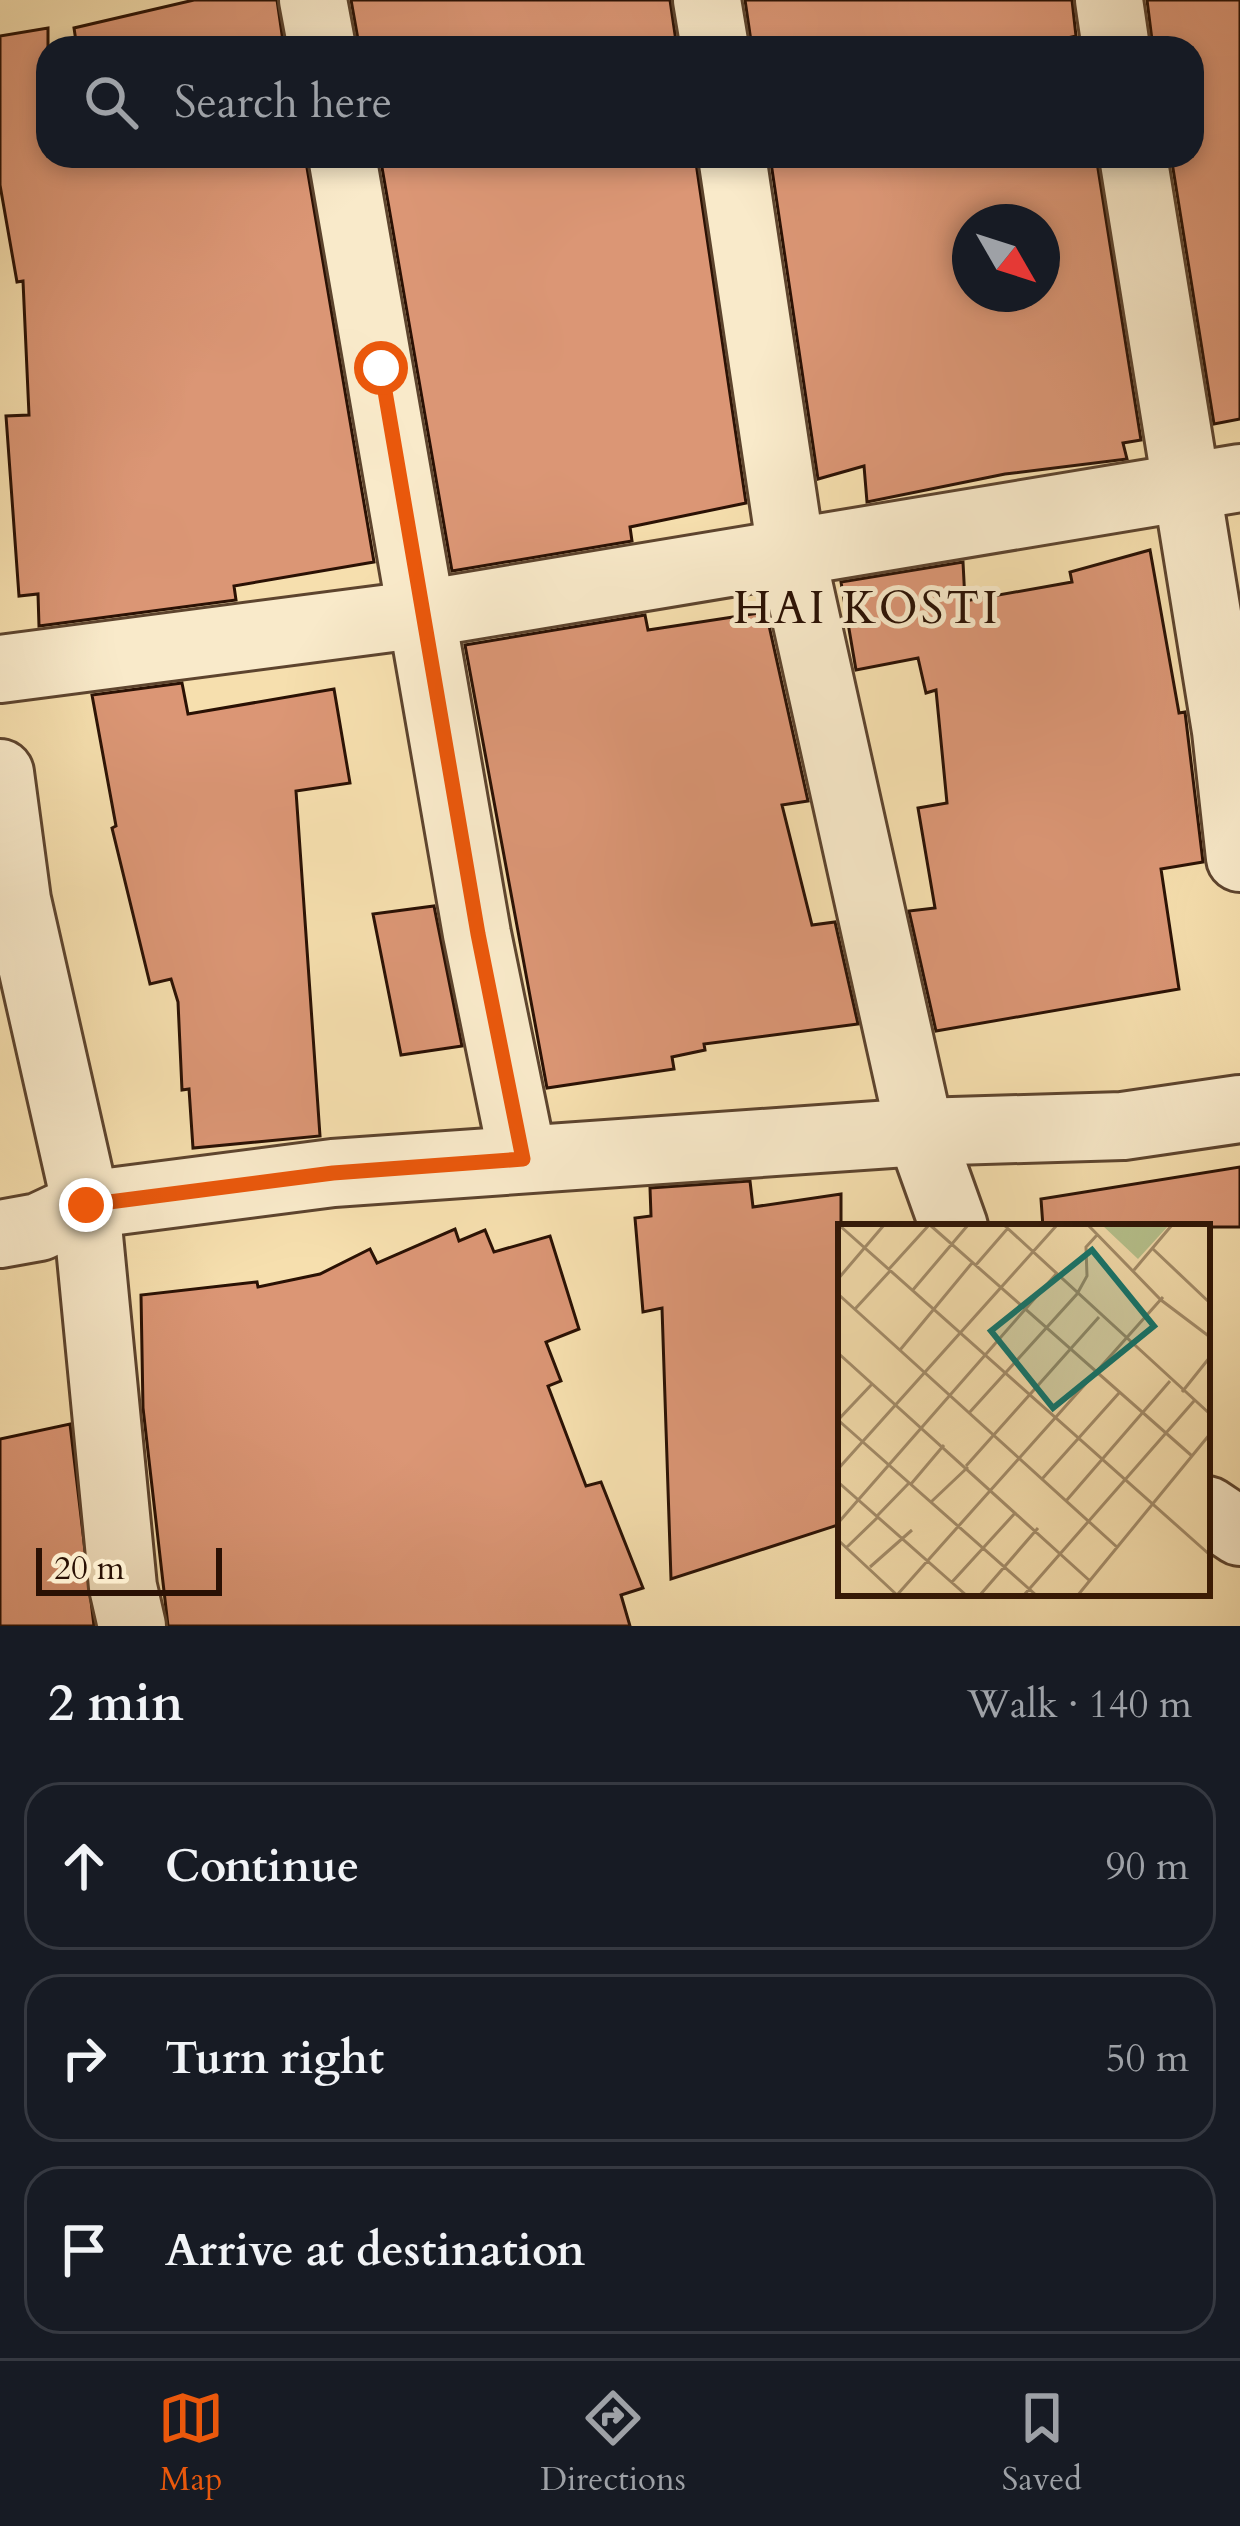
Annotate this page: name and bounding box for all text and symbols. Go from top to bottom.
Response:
search box [36,36,1204,168]
icon: search [78,69,144,135]
text: Search here [174,72,392,133]
north arrow [952,204,1060,312]
route start [354,341,408,395]
district label: HAI KOSTI [733,578,1001,639]
route end [59,1178,113,1232]
inset map [838,1224,1210,1596]
scale bar [36,1542,222,1595]
text: 20 m [54,1546,125,1591]
text: 2 min [48,1669,184,1739]
text: Walk · 140 m [967,1678,1192,1731]
icon: ahead [51,1833,117,1899]
text: Continue [165,1836,359,1897]
text: 90 m [1106,1840,1189,1893]
icon: right [51,2025,117,2091]
text: Turn right [165,2028,384,2089]
text: 50 m [1106,2032,1189,2085]
icon: arrive [51,2217,117,2283]
text: Arrive at destination [165,2220,585,2281]
tab: Map [158,2385,224,2502]
tab: Directions [540,2385,686,2502]
tab: Saved [1002,2385,1082,2502]

